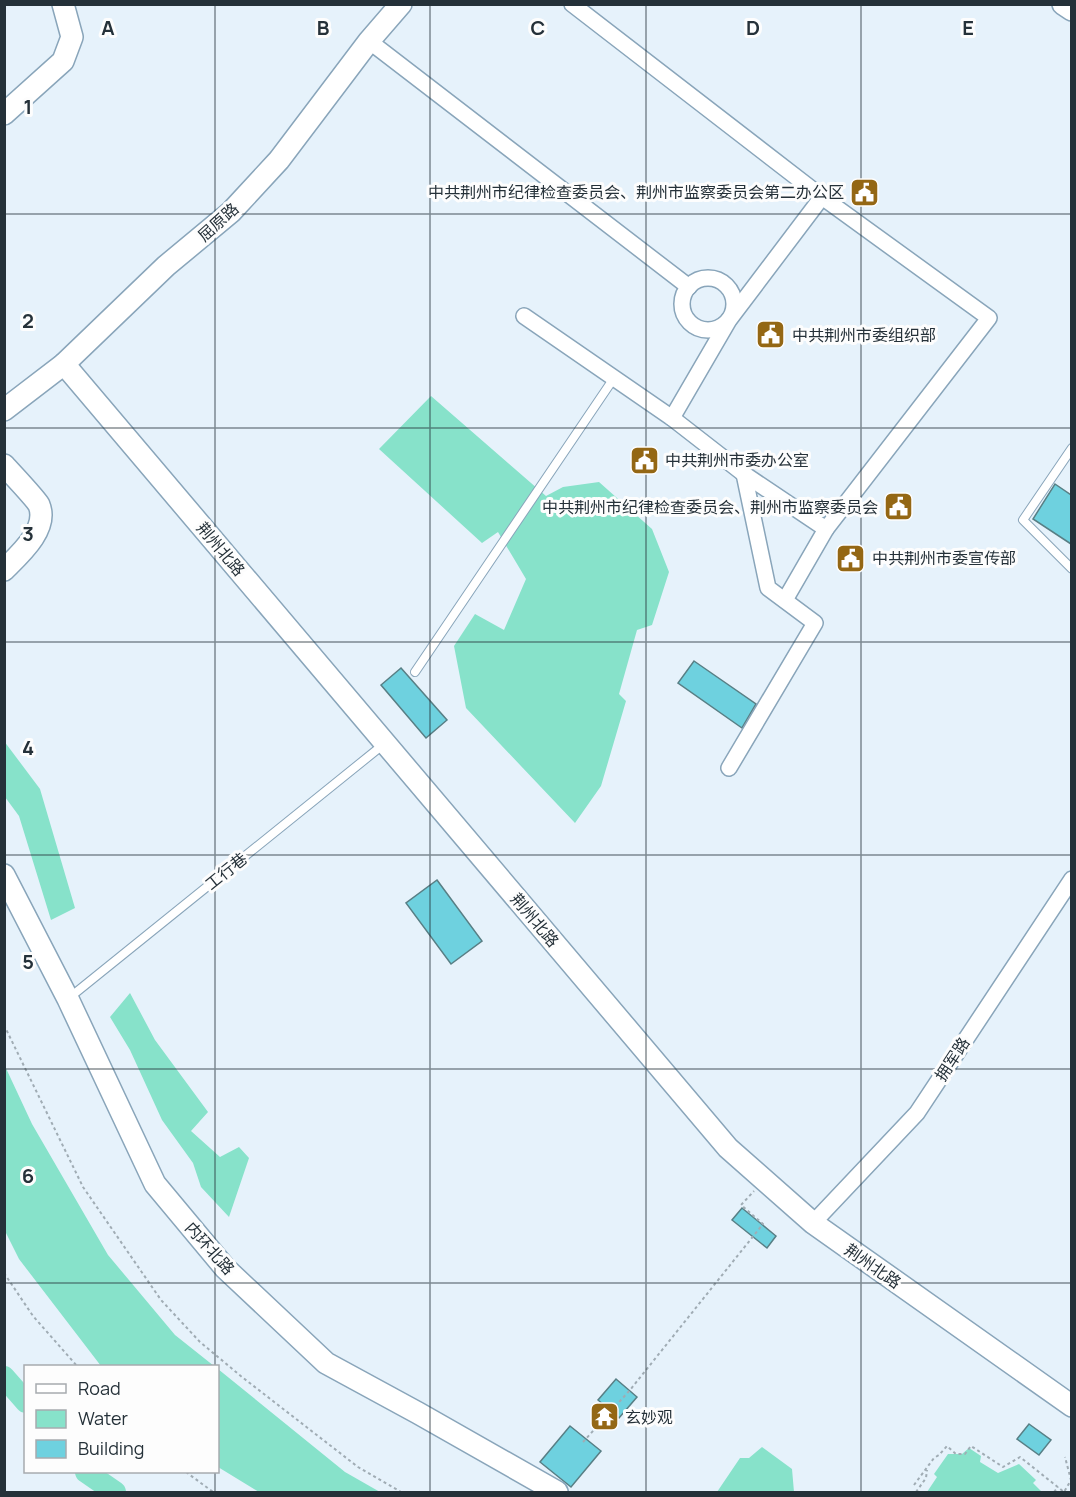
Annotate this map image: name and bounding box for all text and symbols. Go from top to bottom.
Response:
text: A [101,14,115,41]
text: B [317,14,330,41]
text: C [531,14,545,41]
text: D [746,14,760,41]
text: E [962,14,974,41]
text: 1 [24,93,32,120]
public building icon: 中共荆州市纪律检查委员会、荆州市监察委员会第二办公区 [849,176,881,208]
place label: 中共荆州市纪律检查委员会、荆州市监察委员会第二办公区 [428,181,844,203]
street label: 屈原路 [193,198,243,246]
text: 2 [22,307,34,334]
public building icon: 中共荆州市委组织部 [755,319,787,351]
place label: 中共荆州市委组织部 [792,324,936,346]
public building icon: 中共荆州市委办公室 [628,444,660,476]
place label: 中共荆州市委办公室 [665,449,809,471]
public building icon: 中共荆州市纪律检查委员会、荆州市监察委员会 [883,491,915,523]
place label: 中共荆州市纪律检查委员会、荆州市监察委员会 [542,496,878,518]
street label: 荆州北路 [192,517,250,581]
text: 3 [22,520,34,547]
public building icon: 中共荆州市委宣传部 [835,542,867,574]
place label: 中共荆州市委宣传部 [872,547,1016,569]
text: 4 [22,734,34,761]
street label: 工行巷 [200,847,252,895]
street label: 荆州北路 [506,888,564,952]
text: 5 [22,948,34,975]
street label: 拥军路 [930,1033,974,1085]
text: 6 [22,1162,34,1189]
street label: 内环北路 [180,1217,240,1279]
street label: 荆州北路 [840,1239,906,1293]
legend [24,1365,219,1473]
text: Road [78,1376,121,1400]
temple icon: 玄妙观 [588,1401,620,1433]
text: Water [78,1406,128,1430]
place label: 玄妙观 [625,1406,673,1428]
text: Building [78,1436,144,1460]

